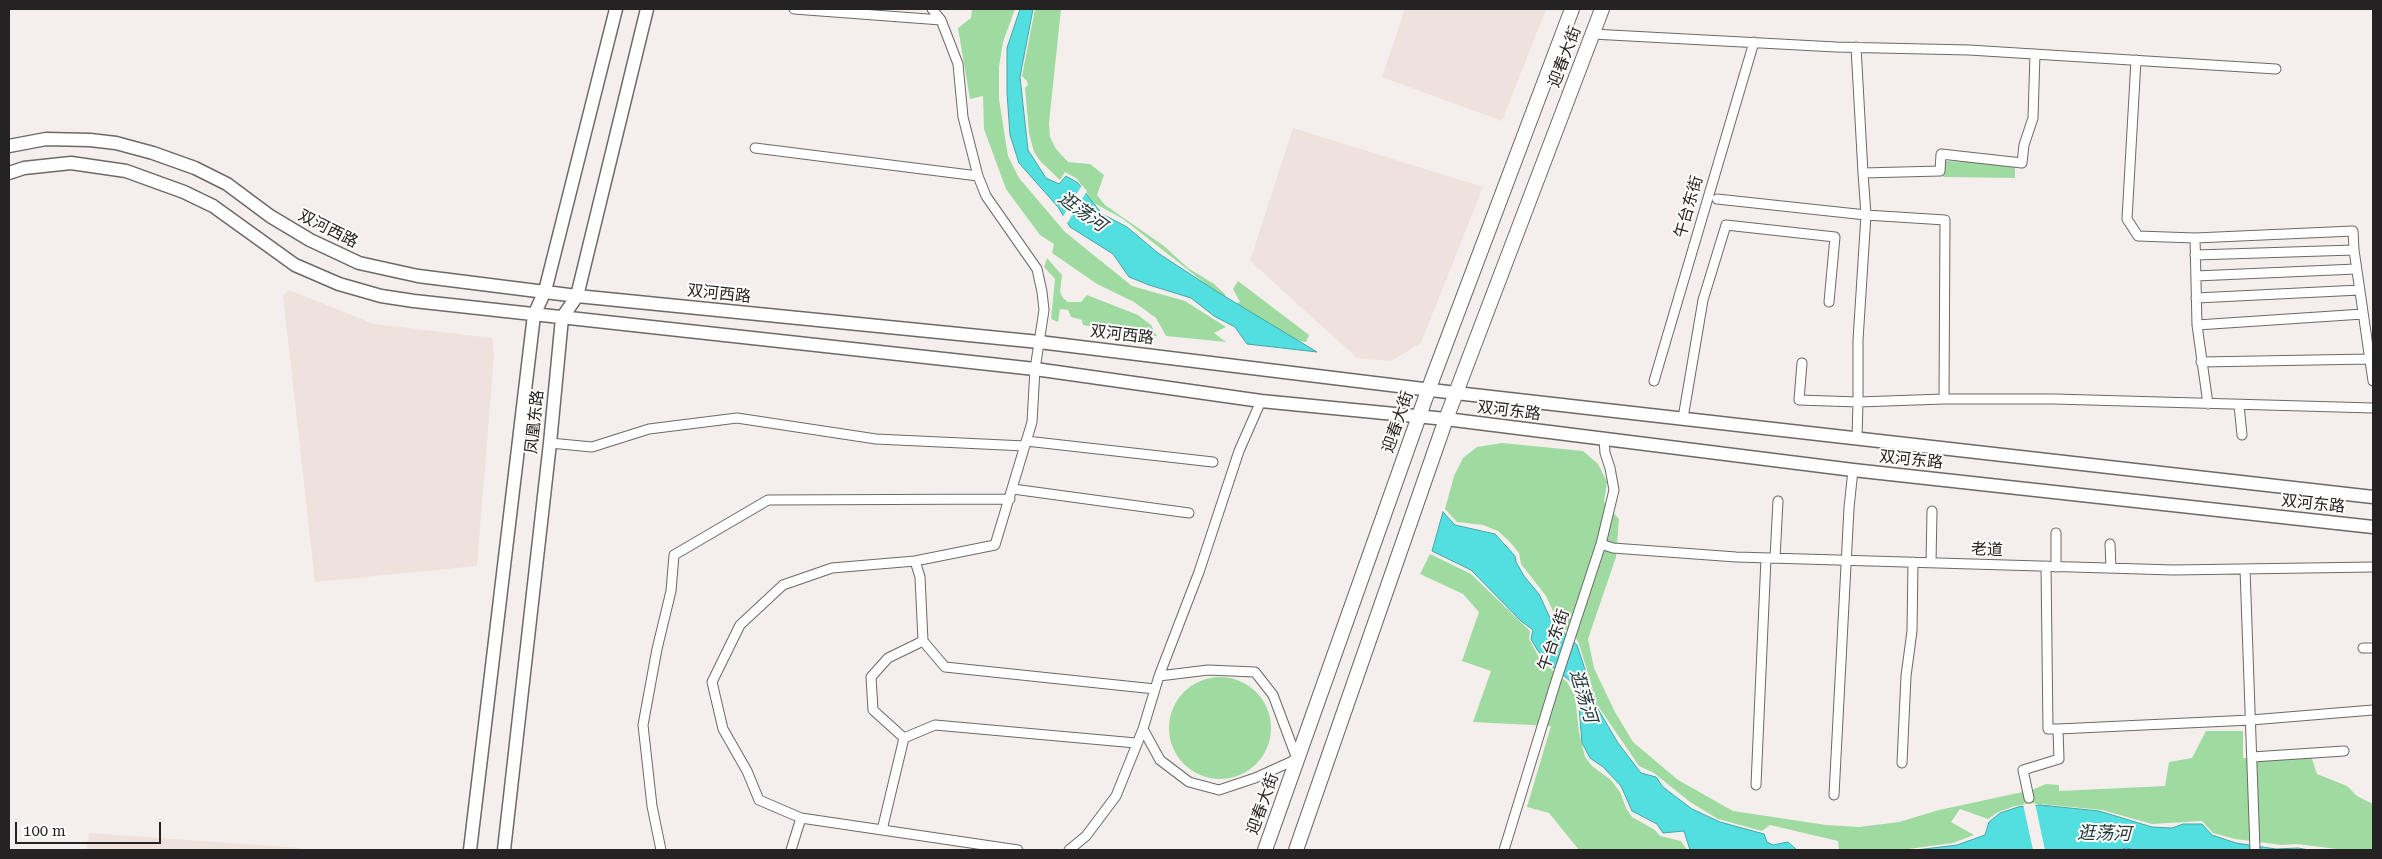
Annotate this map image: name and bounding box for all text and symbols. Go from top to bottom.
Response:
street label: 迎春大街 [1545,24,1585,90]
street label: 午台东街 [1671,174,1707,240]
water label: 逛荡河 [1054,187,1110,237]
street label: 双河西路 [295,206,361,252]
street label: 双河西路 [686,281,752,307]
street label: 双河西路 [1089,322,1155,348]
street label: 凤凰东路 [522,389,548,455]
street label: 迎春大街 [1379,389,1417,455]
street label: 双河东路 [1476,398,1542,424]
street label: 双河东路 [1878,447,1944,473]
street label: 双河东路 [2280,491,2346,517]
street label: 老道 [1971,540,2003,560]
street label: 午台东街 [1535,607,1573,673]
water label: 逛荡河 [1565,667,1601,725]
street label: 迎春大街 [1243,771,1283,837]
scale bar [18,812,164,844]
text: 100 m [23,822,66,840]
water label: 逛荡河 [2077,823,2131,845]

